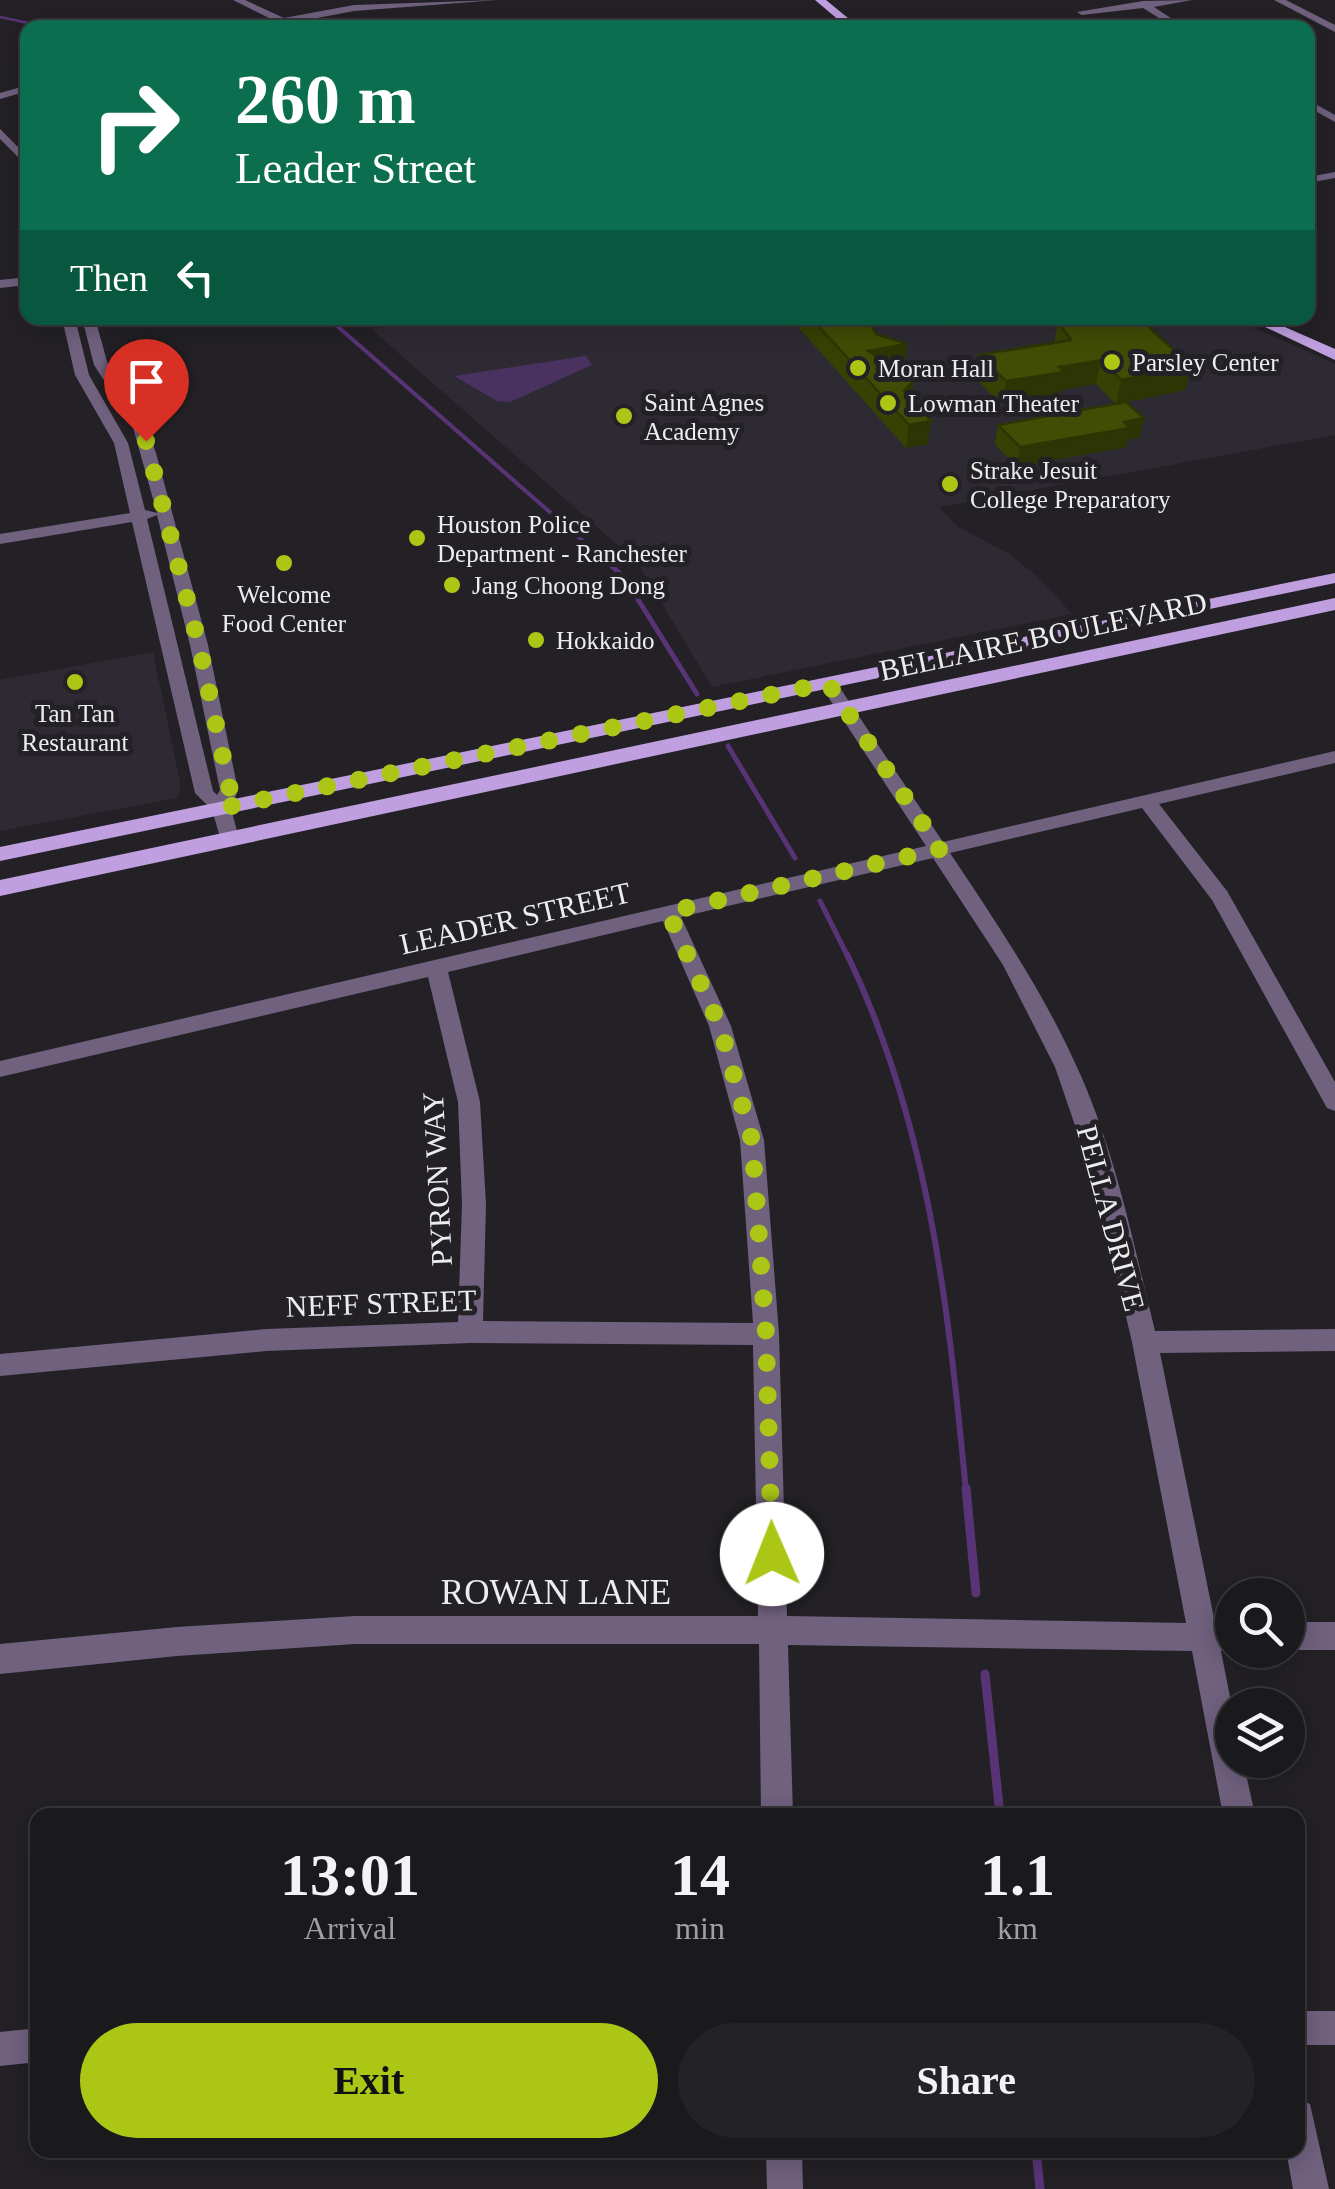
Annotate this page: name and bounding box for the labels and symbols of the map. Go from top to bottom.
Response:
pin [104,339,189,442]
place label: Parsley Center [1132,349,1279,376]
marker: Parsley Center [1101,351,1123,373]
place label: Moran Hall [878,355,994,382]
marker: Moran Hall [847,357,869,379]
place label: Saint Agnes Academy [644,389,764,445]
place label: Lowman Theater [908,390,1080,417]
marker: Lowman Theater [877,392,899,414]
marker: Saint Agnes Academy [613,405,635,427]
place label: Strake Jesuit College Preparatory [970,457,1171,513]
marker: Strake Jesuit College Preparatory [939,473,961,495]
place label: Houston Police Department - Ranchester [437,511,688,567]
marker: Houston Police Department - Ranchester [406,527,428,549]
marker: Welcome Food Center [273,552,295,574]
place label: Jang Choong Dong [472,572,666,599]
marker: Jang Choong Dong [441,574,463,596]
place label: Welcome Food Center [222,581,347,637]
street label: BELLAIRE BOULEVARD [876,585,1210,687]
place label: Hokkaido [556,627,655,654]
marker: Hokkaido [525,629,547,651]
marker: Tan Tan Restaurant [64,671,86,693]
place label: Tan Tan Restaurant [22,700,129,756]
street label: LEADER STREET [396,875,634,961]
street label: PYRON WAY [416,1091,458,1267]
street label: PELLA DRIVE [1070,1122,1152,1314]
street label: NEFF STREET [285,1283,477,1323]
position arrow [720,1502,824,1606]
street label: ROWAN LANE [441,1573,671,1612]

